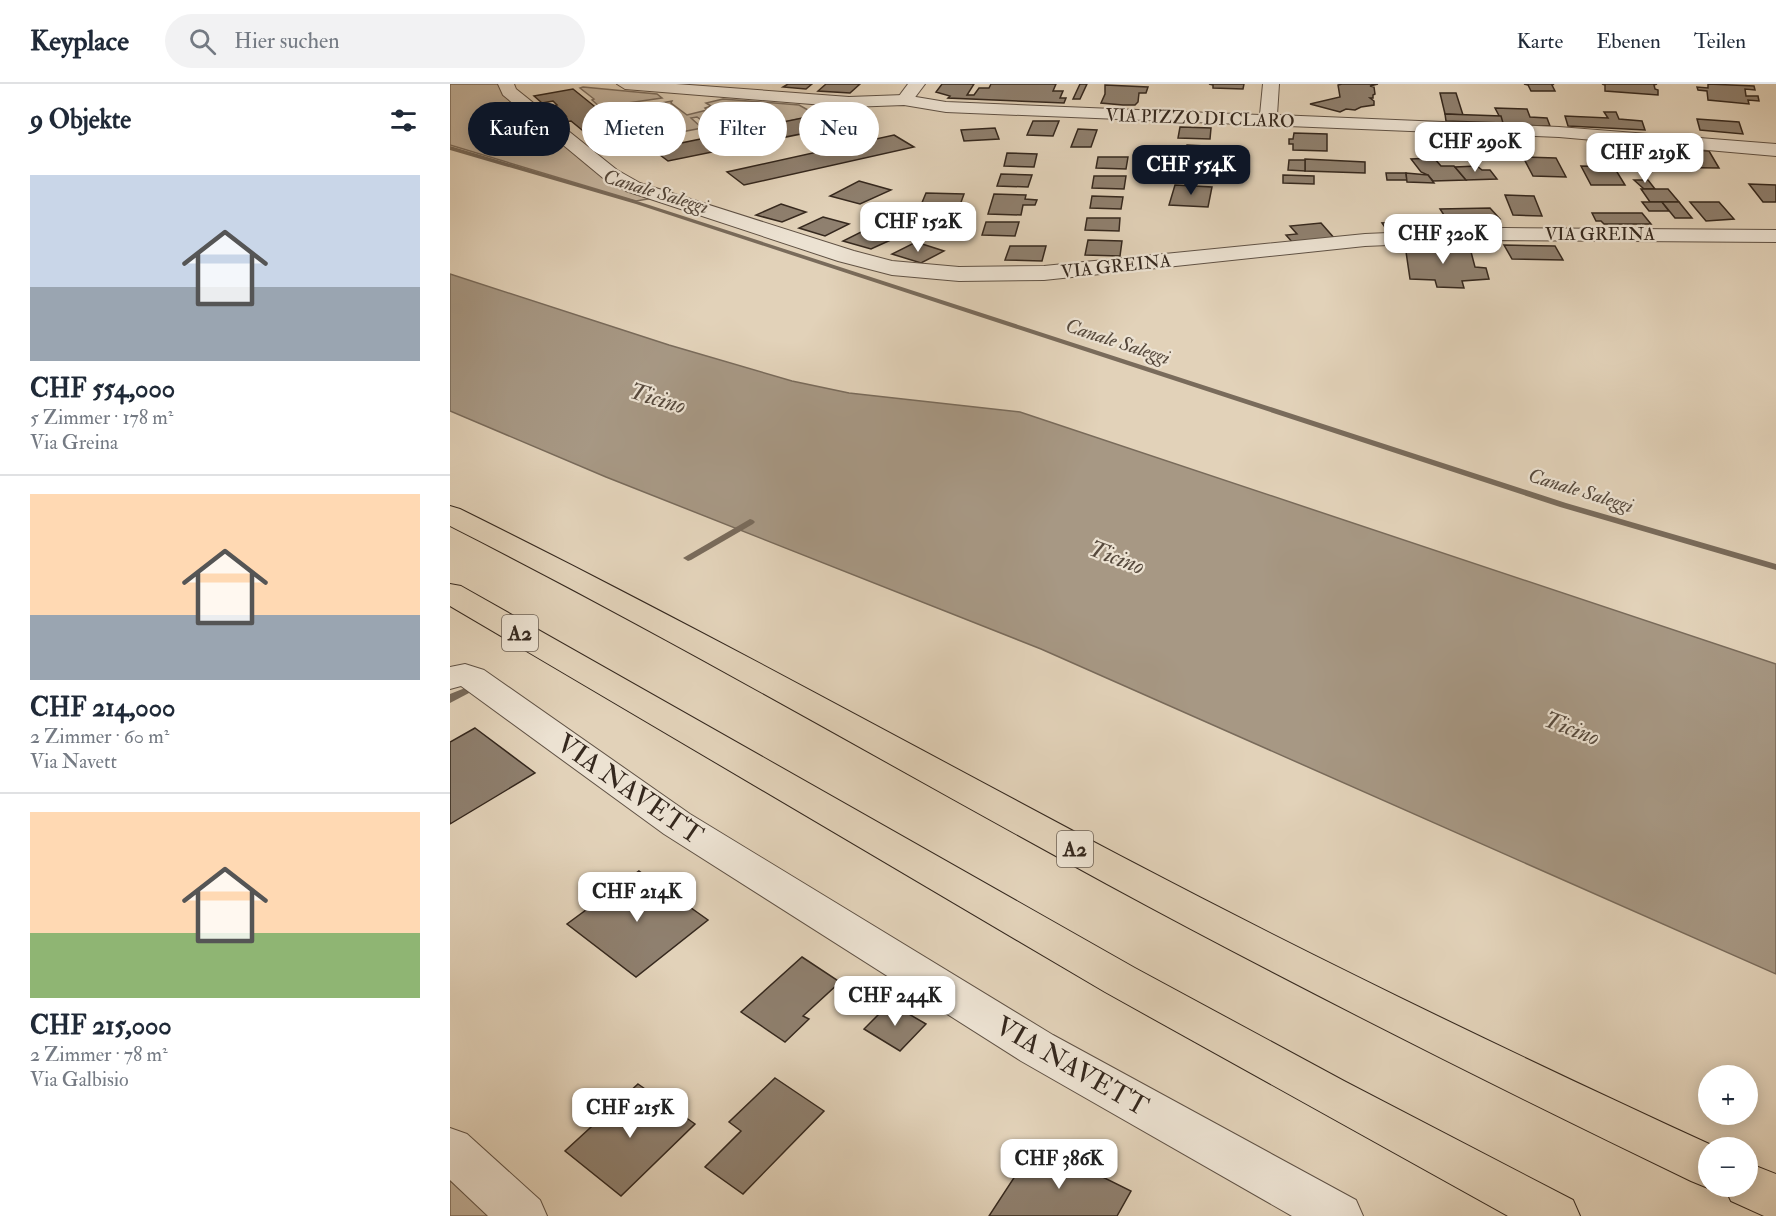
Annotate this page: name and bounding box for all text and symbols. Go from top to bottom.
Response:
search box [165,14,585,68]
text: Keyplace [30,24,129,59]
icon: search [186,25,219,58]
text: Hier suchen [234,27,340,55]
text: Karte [1516,28,1563,55]
text: Ebenen [1596,28,1661,55]
text: Teilen [1694,28,1746,55]
chip: Kaufen [468,102,570,156]
chip: Mieten [582,102,686,156]
chip: Filter [698,102,787,156]
chip: Neu [799,102,879,156]
text: 9 Objekte [30,104,131,136]
icon: filters [387,104,420,137]
street label: VIA PIZZO DI CLARO [1105,104,1295,133]
pin: CHF 290K [1413,122,1537,173]
text: CHF 290K [1429,129,1521,154]
pin: CHF 219K [1583,133,1707,184]
text: CHF 219K [1600,140,1690,165]
pin: CHF 554K [1129,145,1253,196]
text: CHF 554K [1146,152,1236,177]
water label: Canale Saleggi [600,164,712,219]
pin: CHF 152K [856,202,980,253]
text: CHF 152K [874,209,962,234]
icon: home [171,214,279,322]
pin: CHF 320K [1381,214,1505,265]
text: CHF 320K [1398,221,1488,246]
street label: VIA GREINA [1545,223,1656,246]
street label: VIA GREINA [1060,249,1173,284]
water label: Canale Saleggi [1062,313,1174,370]
text: CHF 554,000 [30,373,175,405]
water label: Ticino [626,375,690,422]
text: 5 Zimmer · 178 m² [30,405,174,430]
text: Via Greina [30,430,118,455]
water label: Canale Saleggi [1525,463,1637,518]
icon: home [171,533,279,641]
water label: Ticino [1085,533,1149,582]
road number: A2 [502,615,538,651]
text: CHF 214,000 [30,692,175,724]
water label: Ticino [1540,704,1604,753]
text: 2 Zimmer · 60 m² [30,724,169,749]
street label: VIA NAVETT [550,727,709,852]
text: Via Navett [30,749,117,774]
road number: A2 [1057,831,1093,867]
icon: home [171,851,279,959]
pin: CHF 214K [575,872,699,923]
text: CHF 214K [592,879,682,904]
pin: CHF 244K [833,976,957,1027]
text: CHF 244K [848,983,942,1008]
street label: VIA NAVETT [989,1009,1154,1123]
text: CHF 215,000 [30,1010,172,1042]
text: 2 Zimmer · 78 m² [30,1042,168,1067]
map controls [1698,1065,1758,1197]
button: + [1698,1065,1758,1125]
text: Via Galbisio [30,1067,129,1092]
pin: CHF 215K [568,1088,692,1139]
text: CHF 215K [586,1095,674,1120]
button: − [1698,1137,1758,1197]
pin: CHF 386K [997,1139,1121,1190]
text: CHF 386K [1015,1146,1103,1171]

